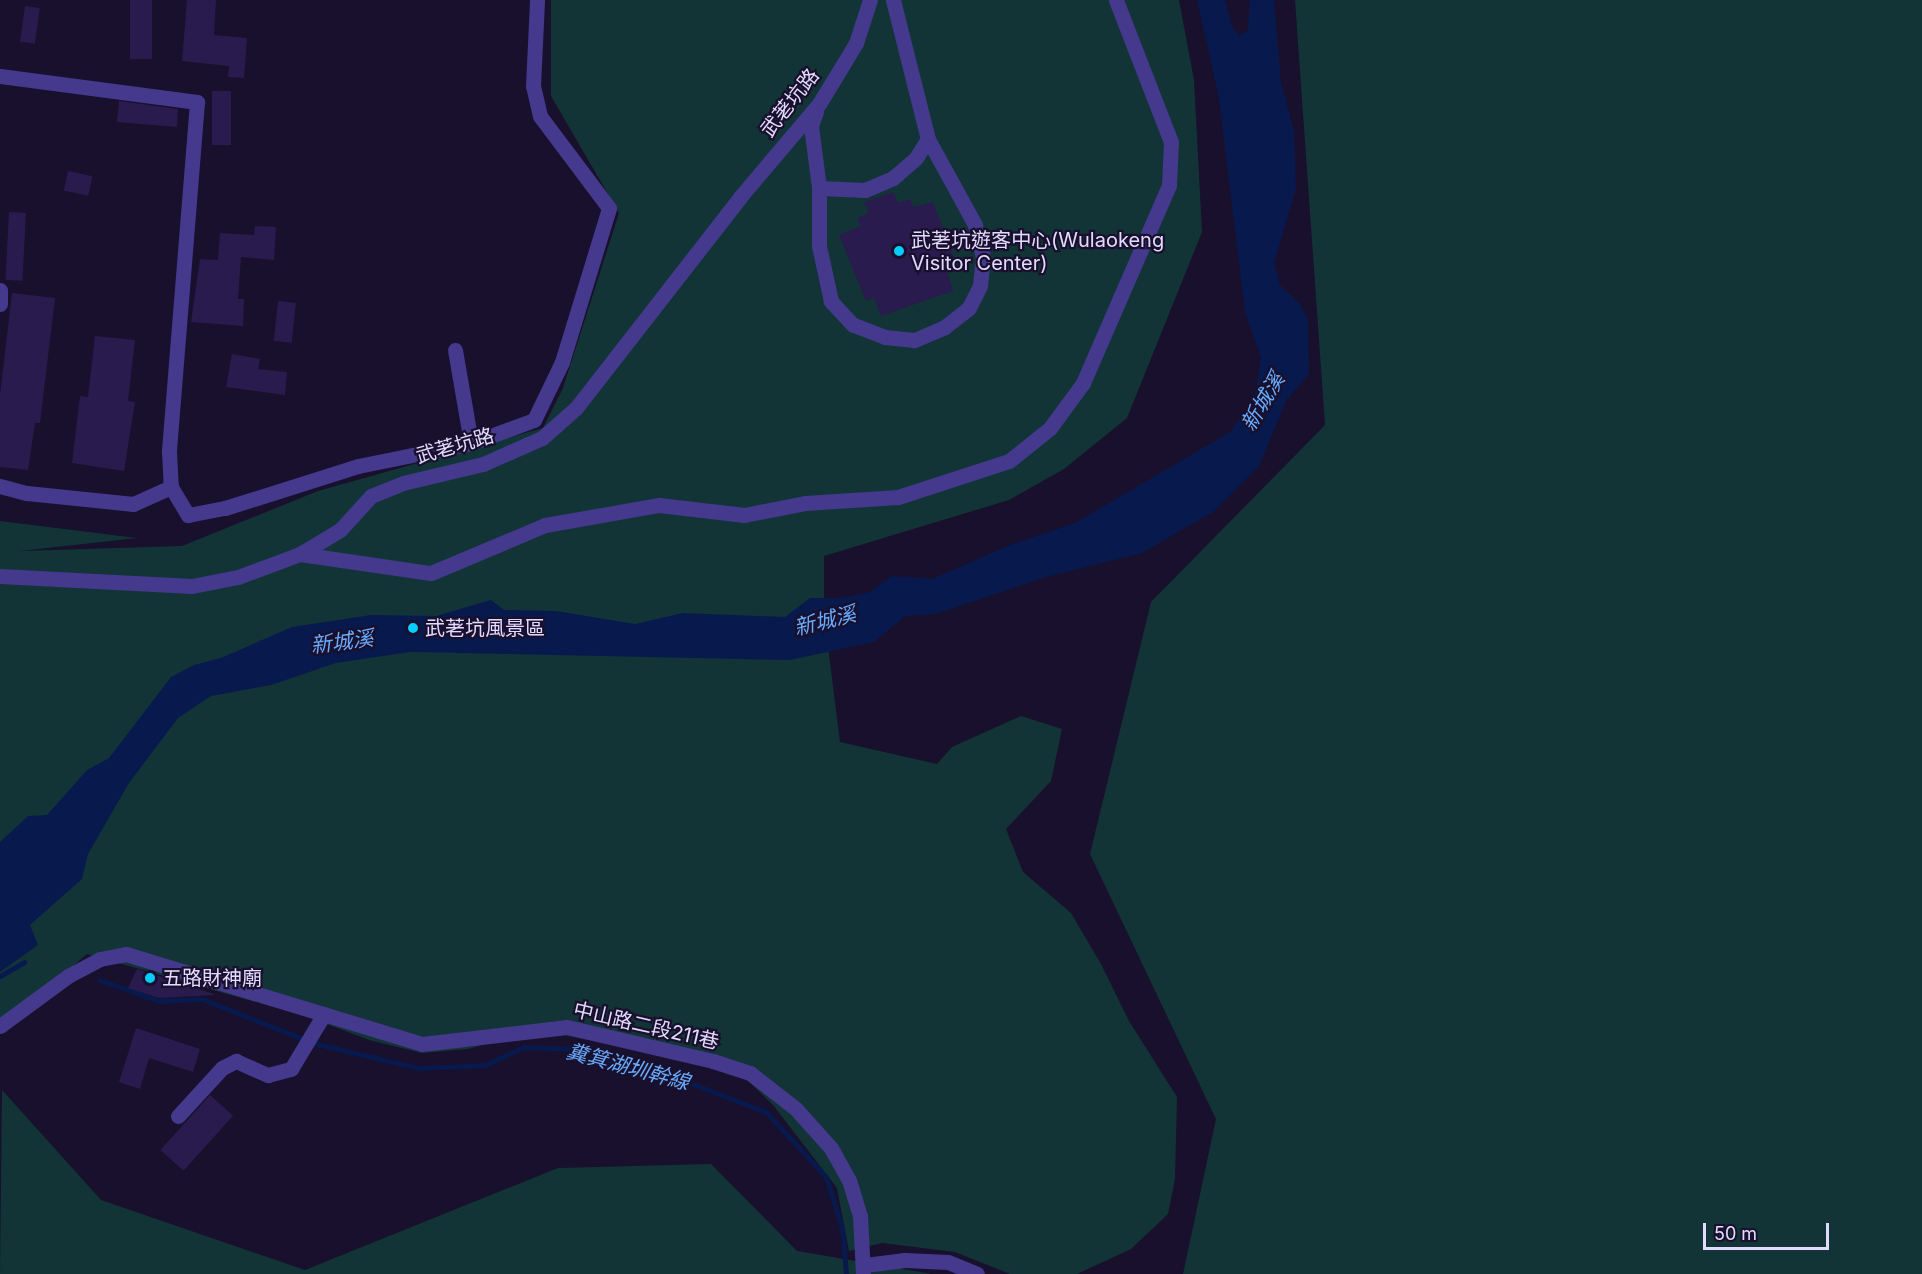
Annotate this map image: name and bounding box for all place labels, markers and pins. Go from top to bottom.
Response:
place label: 武荖坑遊客中心(Wulaokeng Visitor Center) [911,228,1164,275]
marker: 武荖坑遊客中心(Wulaokeng Visitor Center) [892,244,906,258]
place label: 武荖坑風景區 [425,616,545,640]
marker: 武荖坑風景區 [406,621,420,635]
place label: 五路財神廟 [162,966,262,990]
marker: 五路財神廟 [143,971,157,985]

